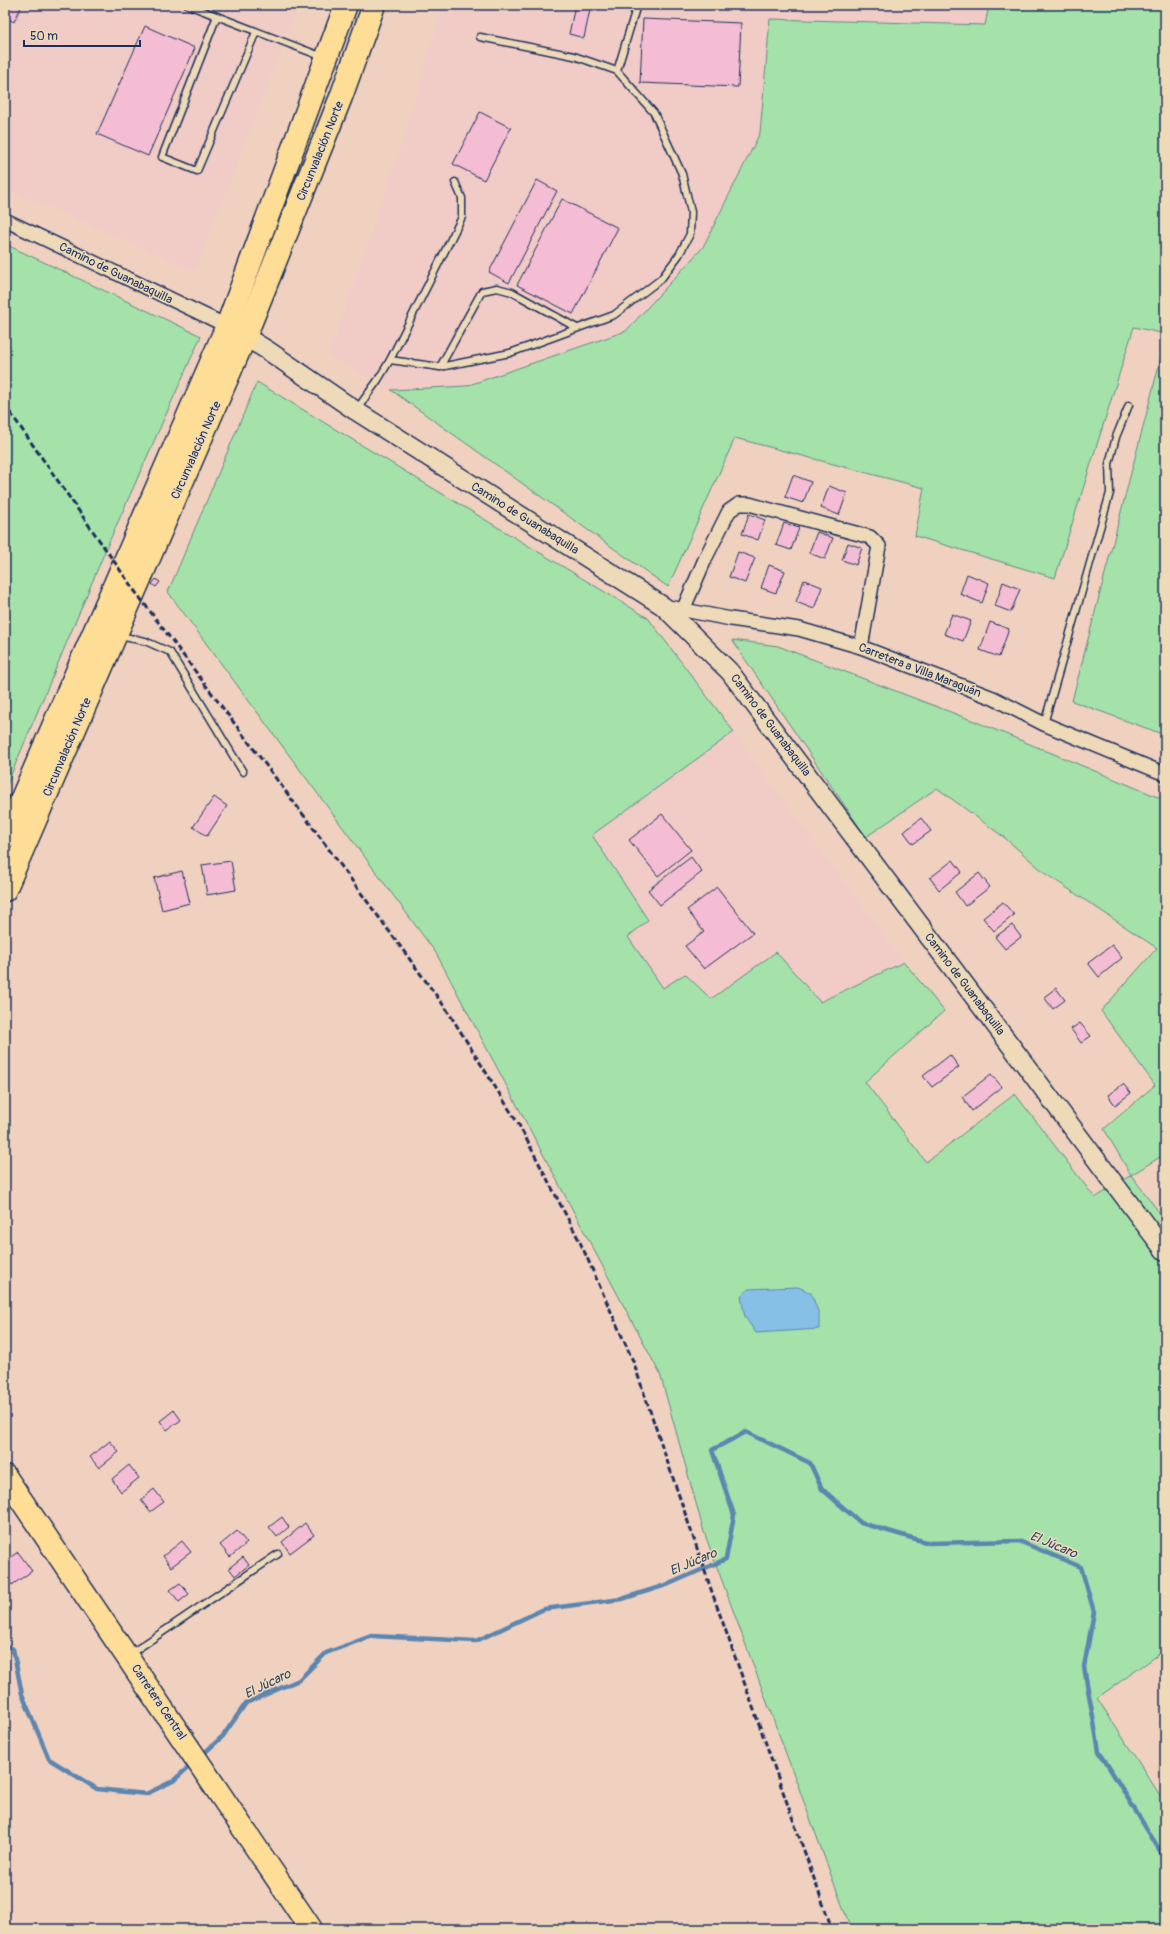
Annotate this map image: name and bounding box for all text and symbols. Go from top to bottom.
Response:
scale bar [24,22,140,48]
text: 50 m [30,29,58,44]
street label: Circunvalación Norte [294,99,347,203]
street label: Camino de Guanabaquilla [57,239,175,308]
street label: Circunvalación Norte [168,399,225,502]
street label: Camino de Guanabaquilla [468,479,582,558]
street label: Carretera a Villa Maraguán [856,640,984,701]
street label: Camino de Guanabaquilla [727,671,814,780]
street label: Circunvalación Norte [40,695,95,799]
street label: Camino de Guanabaquilla [921,930,1008,1039]
water label: El Júcaro [1028,1528,1081,1562]
water label: El Júcaro [667,1544,720,1579]
street label: Carretera Central [128,1662,189,1743]
water label: El Júcaro [242,1665,294,1702]

